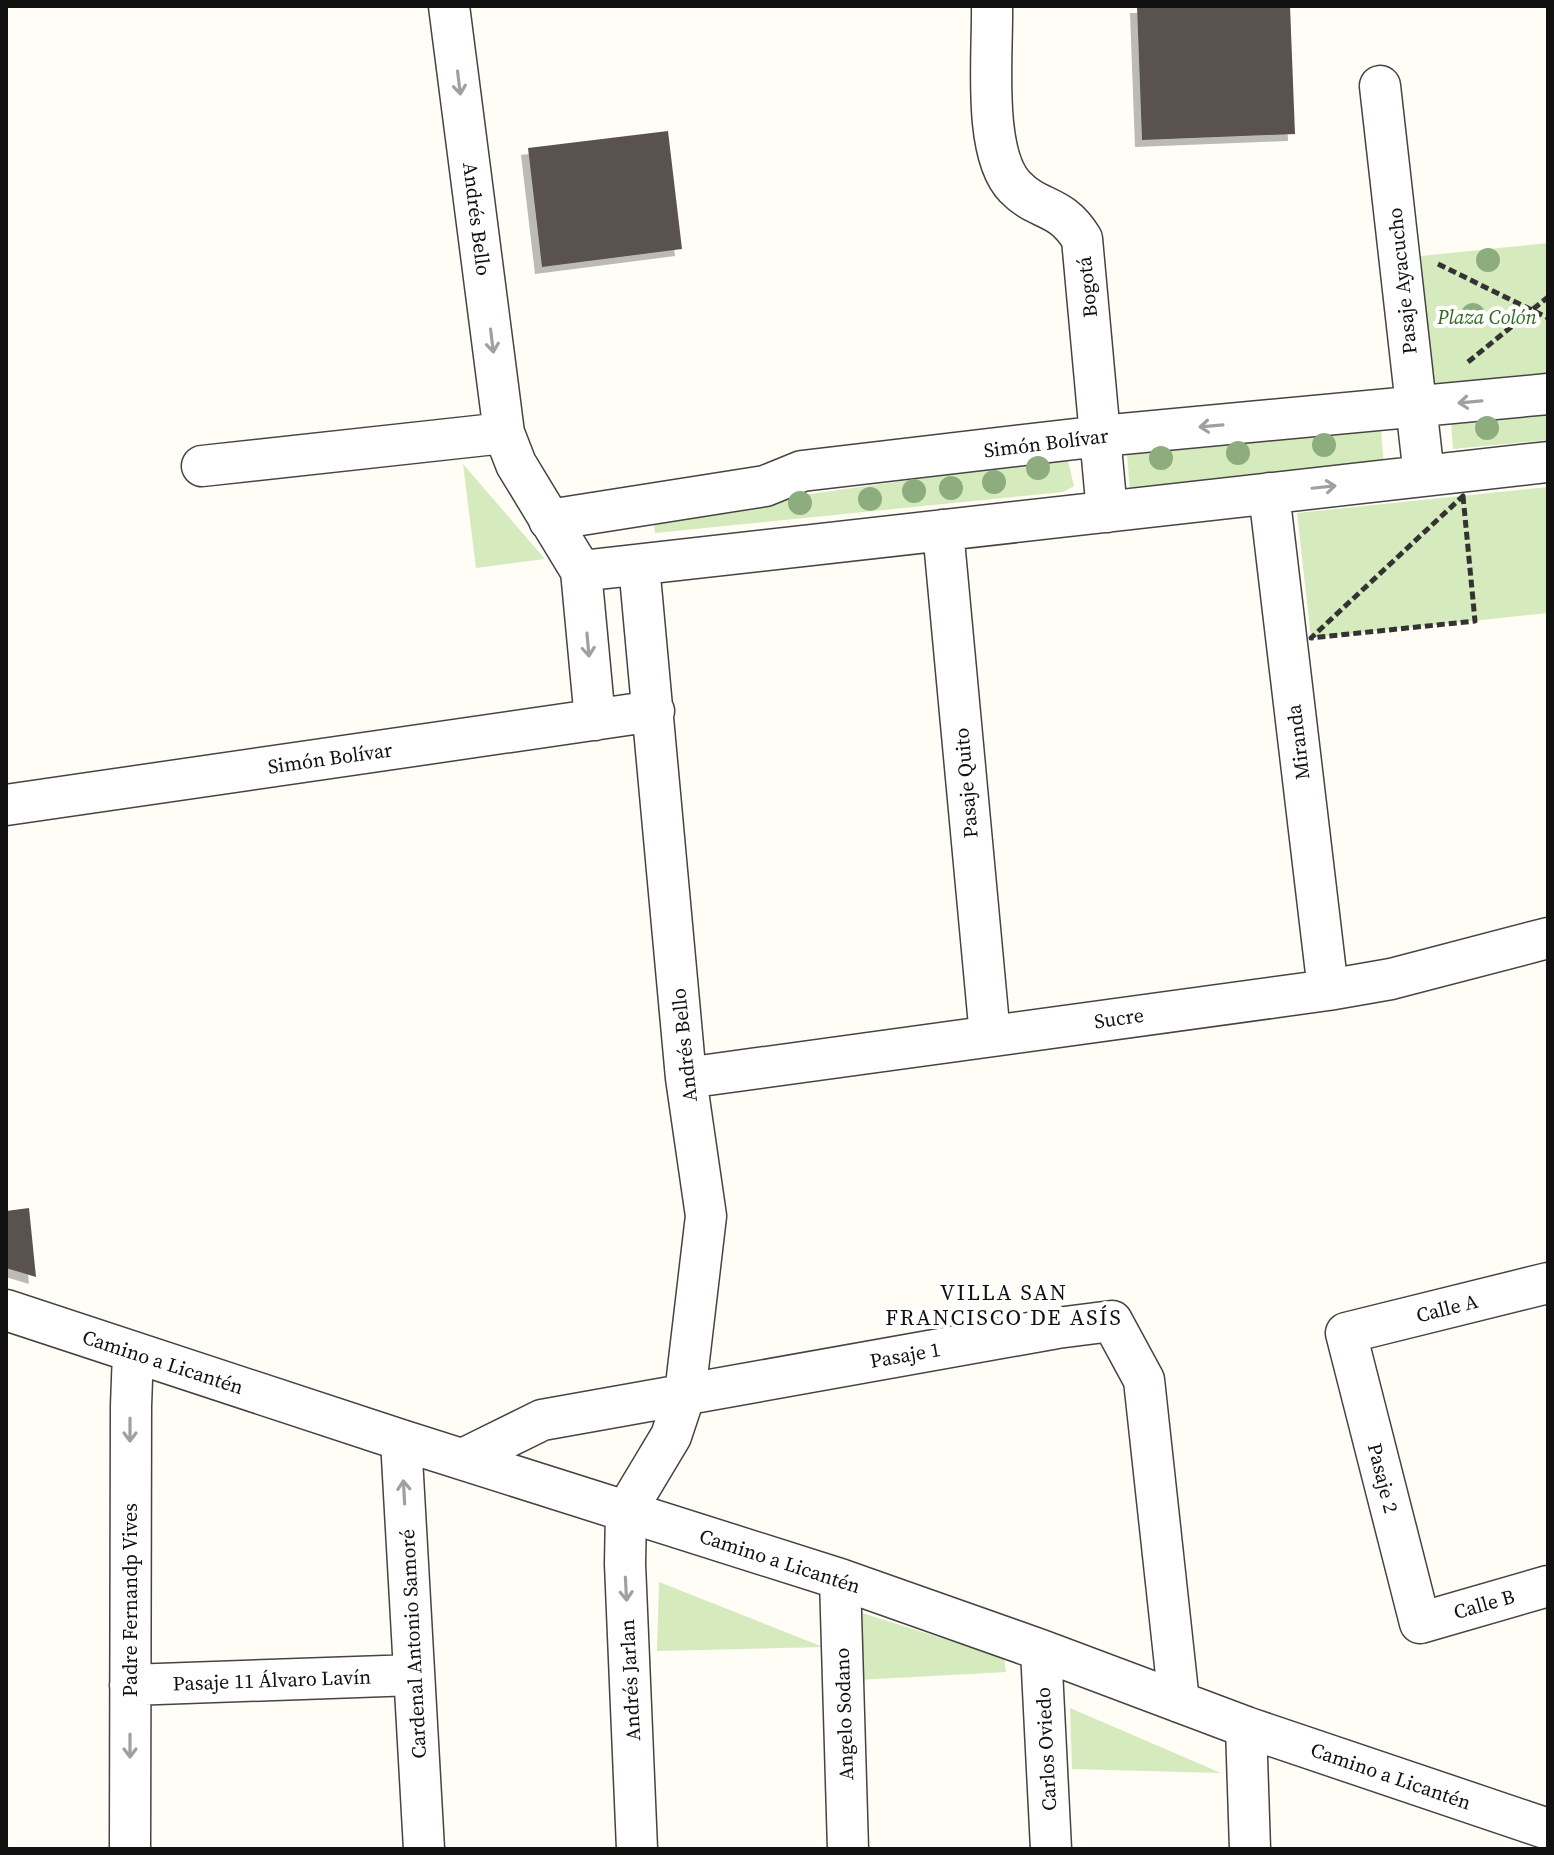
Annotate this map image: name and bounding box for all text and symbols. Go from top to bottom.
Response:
one-way arrow [452,70,467,95]
street label: Andrés Bello [456,161,498,277]
street label: Pasaje Ayacucho [1380,206,1424,356]
street label: Bogotá [1070,254,1104,319]
park label: Plaza Colón [1436,303,1538,331]
one-way arrow [485,327,500,354]
one-way arrow [1457,394,1484,409]
one-way arrow [1199,418,1225,433]
street label: Simón Bolívar [982,421,1110,465]
one-way arrow [1310,480,1337,495]
one-way arrow [581,632,596,658]
street label: Miranda [1279,702,1317,781]
street label: Pasaje Quito [947,727,985,839]
street label: Simón Bolívar [266,735,395,781]
street label: Andrés Bello [664,987,704,1103]
street label: Sucre [1092,1001,1146,1035]
district label: VILLA SAN FRANCISCO DE ASÍS [885,1277,1123,1332]
street label: Calle A [1413,1287,1482,1329]
street label: Camino a Licantén [79,1323,247,1401]
street label: Pasaje 1 [867,1335,943,1375]
one-way arrow [123,1416,138,1443]
street label: Pasaje 2 [1361,1440,1405,1516]
one-way arrow [396,1479,411,1506]
street label: Padre Fernandp Vives [116,1503,144,1697]
street label: Camino a Licantén [696,1522,864,1600]
street label: Cardenal Antonio Samoré [393,1529,433,1759]
one-way arrow [618,1575,633,1602]
street label: Calle B [1450,1582,1518,1626]
street label: Andrés Jarlan [613,1618,647,1742]
street label: Angelo Sodano [828,1647,860,1781]
street label: Pasaje 11 Álvaro Lavín [172,1663,372,1697]
street label: Carlos Oviedo [1029,1686,1063,1812]
one-way arrow [122,1732,138,1759]
street label: Camino a Licantén [1307,1735,1475,1817]

